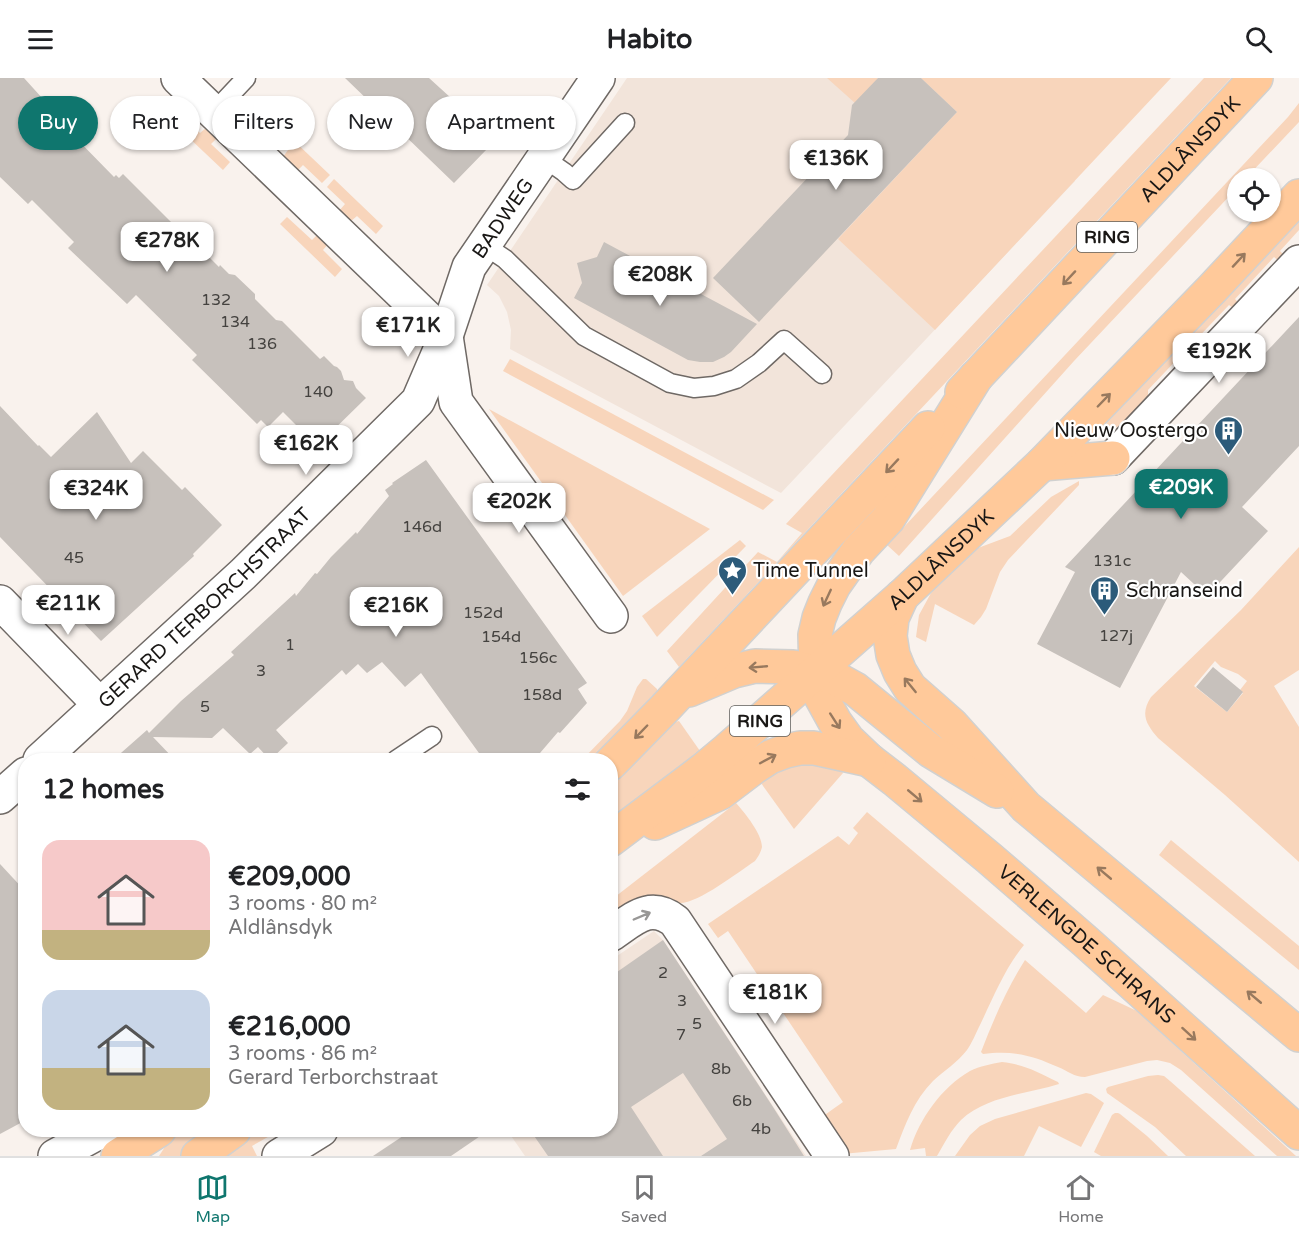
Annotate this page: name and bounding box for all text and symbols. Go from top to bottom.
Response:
icon: menu [24,23,57,56]
text: Habito [607,23,692,56]
icon: search [1242,23,1275,56]
street label: ALDLÂNSDYK [1135,92,1246,208]
chip: Buy [18,96,98,150]
chip: Rent [110,96,200,150]
chip: Filters [212,96,315,150]
chip: New [327,96,414,150]
chip: Apartment [426,96,576,150]
pin: €136K [794,140,878,191]
text: €136K [804,147,868,171]
map controls [1227,168,1281,222]
button: locate [1227,168,1281,222]
street label: BADWEG [467,174,539,263]
pin: €278K [125,222,209,273]
road number: RING [1077,222,1137,252]
text: €278K [135,229,199,253]
one-way arrow [1232,252,1247,267]
pin: €208K [618,256,702,307]
text: €208K [628,263,692,287]
one-way arrow [1061,270,1076,285]
house number: 132 [201,290,231,310]
pin: €171K [366,307,450,358]
house number: 134 [220,312,250,332]
text: €171K [376,314,440,338]
pin: €192K [1177,333,1261,384]
house number: 136 [247,334,277,354]
text: €192K [1187,340,1251,364]
house number: 140 [303,382,333,402]
one-way arrow [1097,393,1112,408]
building icon: Nieuw Oostergo [1213,414,1245,456]
place label: Nieuw Oostergo [1054,419,1208,443]
pin: €162K [264,425,348,476]
text: €162K [274,432,338,456]
one-way arrow [885,458,900,473]
pin: €209K [1139,469,1223,520]
pin: €324K [54,470,138,521]
text: €209K [1149,476,1213,500]
text: €324K [64,477,128,501]
pin: €202K [477,483,561,534]
text: €202K [487,490,551,514]
street label: GERARD TERBORCHSTRAAT [94,503,316,714]
street label: ALDLÂNSDYK [883,505,999,616]
house number: 146d [402,517,442,537]
house number: 45 [64,548,84,568]
house number: 131c [1093,551,1131,571]
place icon: Time Tunnel [716,554,748,596]
place label: Time Tunnel [753,559,869,583]
building icon: Schranseind [1089,574,1121,616]
place label: Schranseind [1126,579,1243,603]
pin: €211K [26,585,110,636]
pin: €216K [354,587,438,638]
one-way arrow [821,589,833,607]
text: €211K [36,592,100,616]
text: €216K [364,594,428,618]
house number: 152d [463,603,503,623]
house number: 127j [1099,626,1133,646]
house number: 154d [481,627,521,647]
house number: 1 [285,635,295,655]
house number: 156c [519,648,557,668]
house number: 3 [256,661,266,681]
one-way arrow [749,662,769,673]
one-way arrow [903,677,916,693]
house number: 158d [522,685,562,705]
house number: 5 [200,697,210,717]
road number: RING [730,706,790,736]
one-way arrow [828,712,841,729]
one-way arrow [634,725,649,740]
one-way arrow [759,753,777,765]
icon: filters [561,773,594,806]
text: 12 homes [42,774,164,805]
one-way arrow [907,789,922,803]
street label: VERLENGDE SCHRANS [993,860,1180,1029]
text: €209,000 [228,861,350,892]
icon: home [90,864,162,936]
one-way arrow [1096,866,1112,879]
text: 3 rooms · 80 m² [228,892,377,916]
one-way arrow [633,910,651,921]
text: Aldlânsdyk [228,916,333,940]
house number: 2 [658,963,668,983]
pin: €181K [733,974,817,1025]
text: €181K [743,981,807,1005]
house number: 3 [677,991,687,1011]
one-way arrow [1246,991,1262,1004]
text: €216,000 [228,1011,350,1042]
icon: home [90,1014,162,1086]
house number: 5 [692,1014,702,1034]
house number: 7 [676,1025,686,1045]
one-way arrow [1181,1027,1196,1041]
text: 3 rooms · 86 m² [228,1042,377,1066]
house number: 8b [711,1059,731,1079]
text: Gerard Terborchstraat [228,1066,438,1090]
house number: 6b [732,1091,752,1111]
house number: 4b [751,1119,771,1139]
tab: Map [195,1171,230,1227]
tab: Saved [621,1171,667,1227]
tab: Home [1058,1171,1103,1227]

